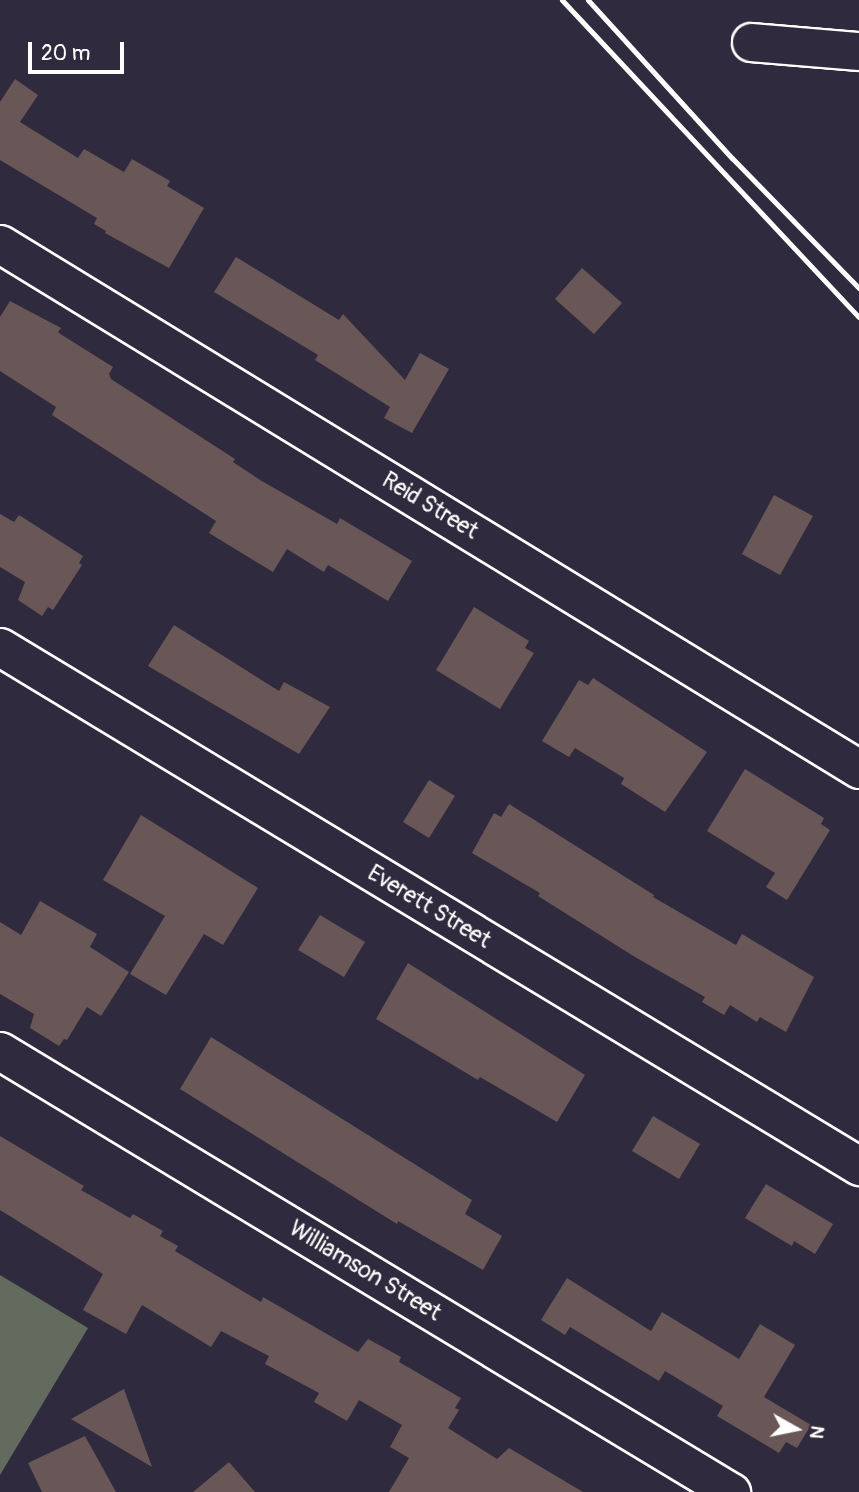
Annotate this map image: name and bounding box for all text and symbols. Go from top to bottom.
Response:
scale bar [32,28,128,72]
text: 20 m [41,40,90,67]
street label: Reid Street [377,467,483,545]
street label: Everett Street [362,859,496,955]
street label: Williamson Street [284,1215,446,1327]
north arrow [761,1394,831,1464]
text: N [804,1424,830,1441]

